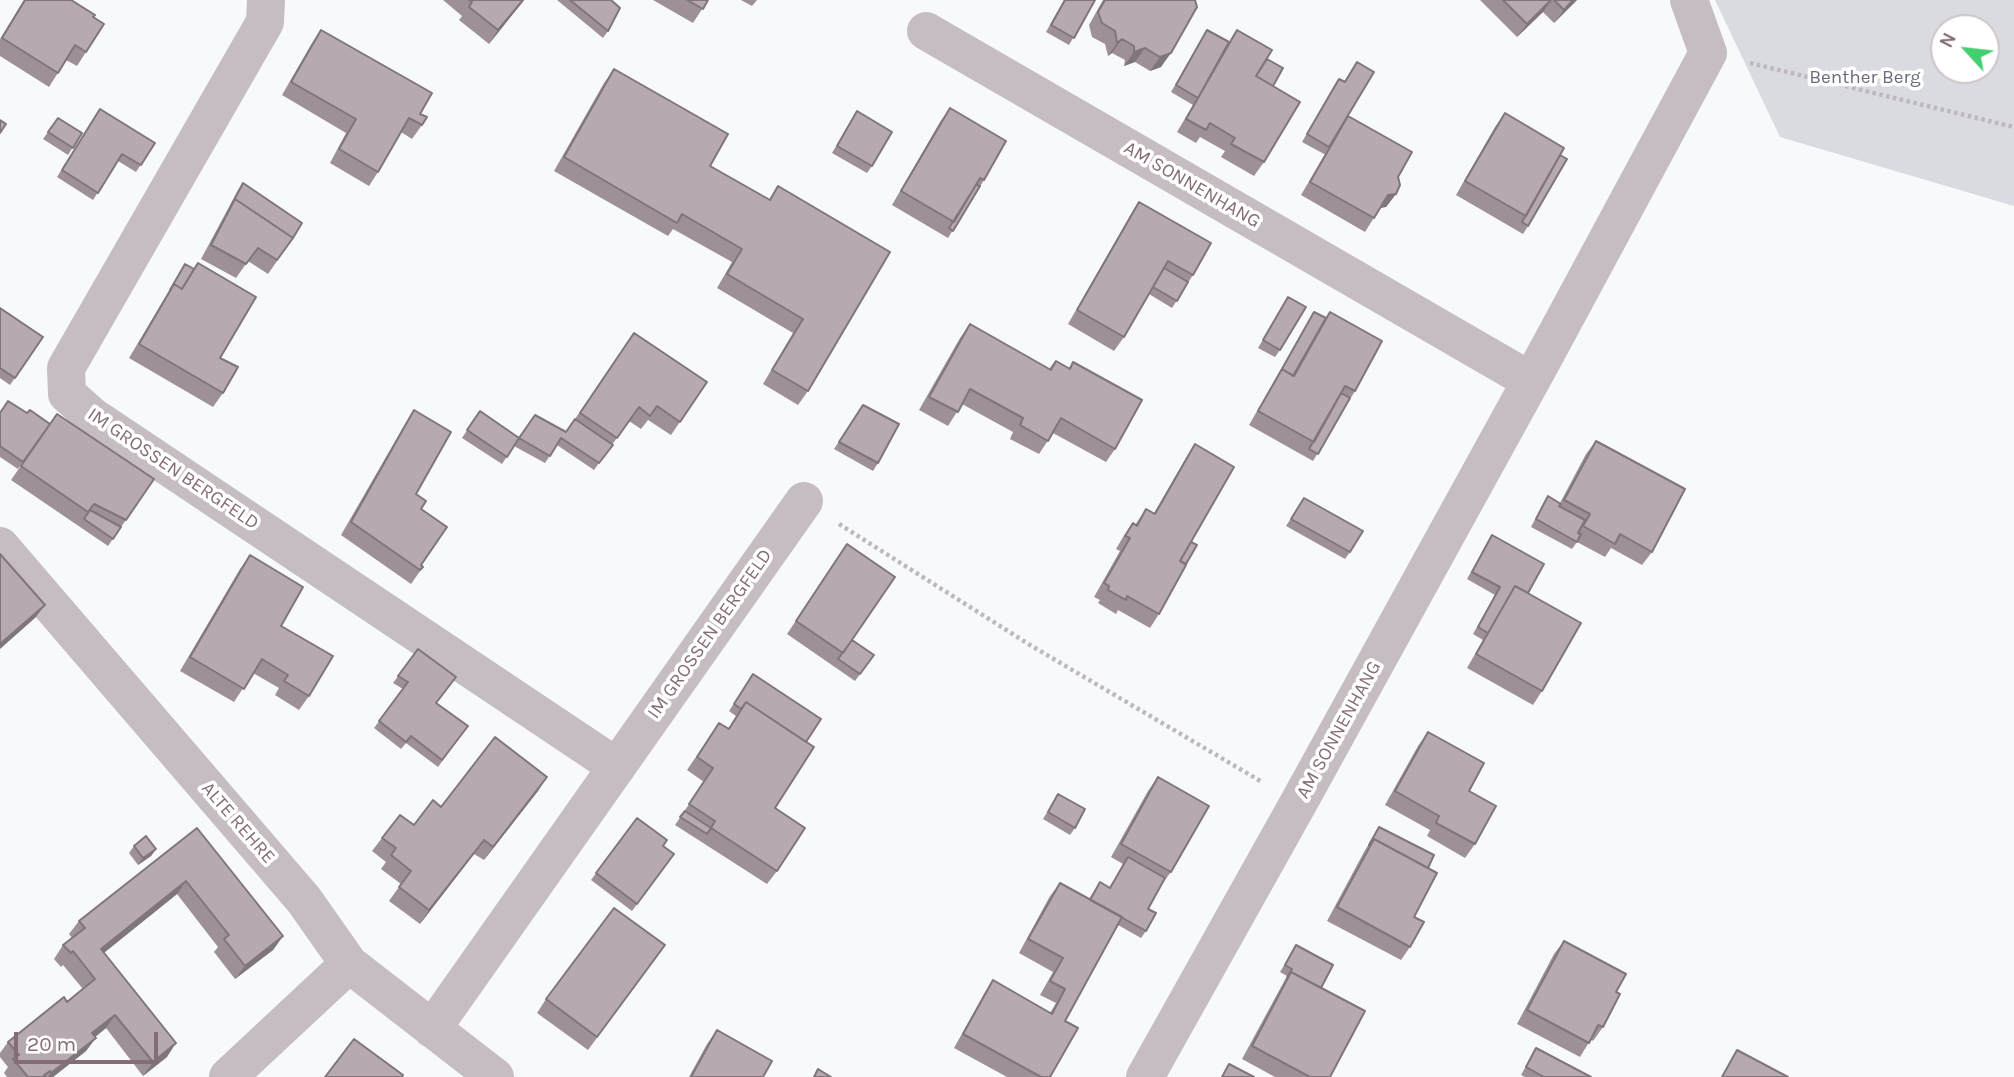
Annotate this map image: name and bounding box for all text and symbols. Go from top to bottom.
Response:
north arrow [1930,14,2000,84]
text: N [1935,29,1961,51]
park label: Benther Berg [1809,67,1921,89]
street label: AM SONNENHANG [1120,137,1264,233]
street label: IM GROSSEN BERGFELD [83,403,263,535]
street label: IM GROSSEN BERGFELD [643,545,777,723]
street label: AM SONNENHANG [1292,657,1386,803]
street label: ALTE REHRE [196,777,280,869]
scale bar [18,1018,161,1062]
text: 20 m [27,1032,76,1056]

